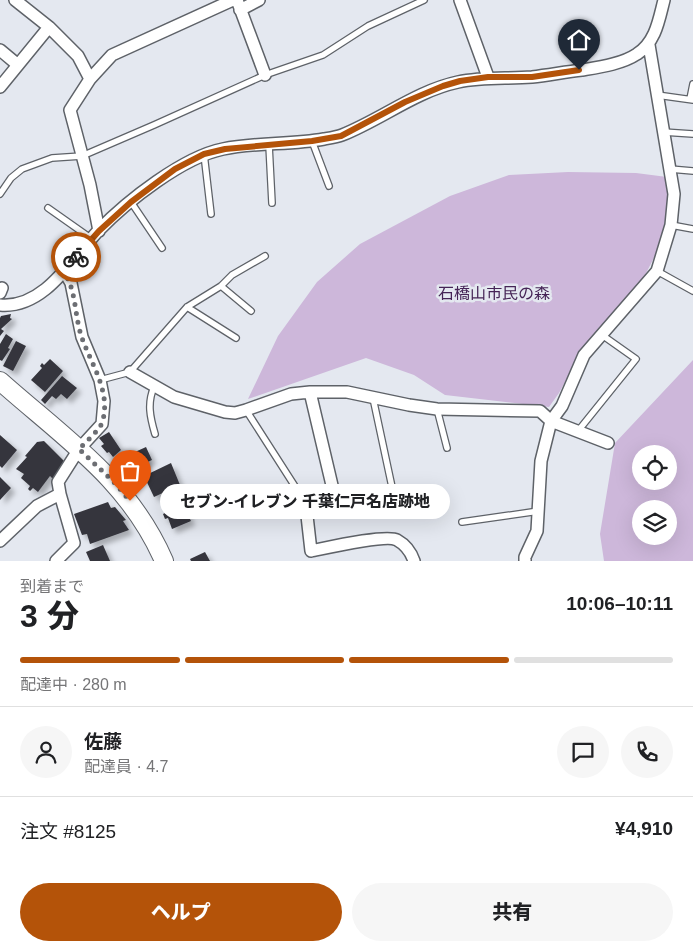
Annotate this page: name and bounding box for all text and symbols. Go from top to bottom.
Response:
pin [558,19,600,70]
icon: home [565,26,593,54]
courier [51,232,101,282]
icon: bike [62,243,90,271]
park label: 石橋山市民の森 [438,285,550,302]
map controls [632,445,677,545]
button: locate [632,445,677,490]
pin [109,450,151,501]
icon: bag [116,457,144,485]
callout: セブン-イレブン 千葉仁戸名店跡地 [160,484,450,518]
text: セブン-イレブン 千葉仁戸名店跡地 [180,493,430,510]
button: layers [632,500,677,545]
text: 到着まで [20,578,84,595]
text: 10:06–10:11 [566,593,673,614]
text: 3 分 [20,598,79,634]
text: 配達中 · 280 m [20,676,127,693]
button: person [20,726,72,778]
button: chat [557,726,609,778]
button: phone [621,726,673,778]
text: 佐藤 [84,731,122,752]
text: 配達員 · 4.7 [84,758,168,775]
text: ¥4,910 [615,818,673,839]
text: 注文 #8125 [20,821,116,842]
button: ヘルプ [20,883,342,941]
button: 共有 [352,883,673,941]

